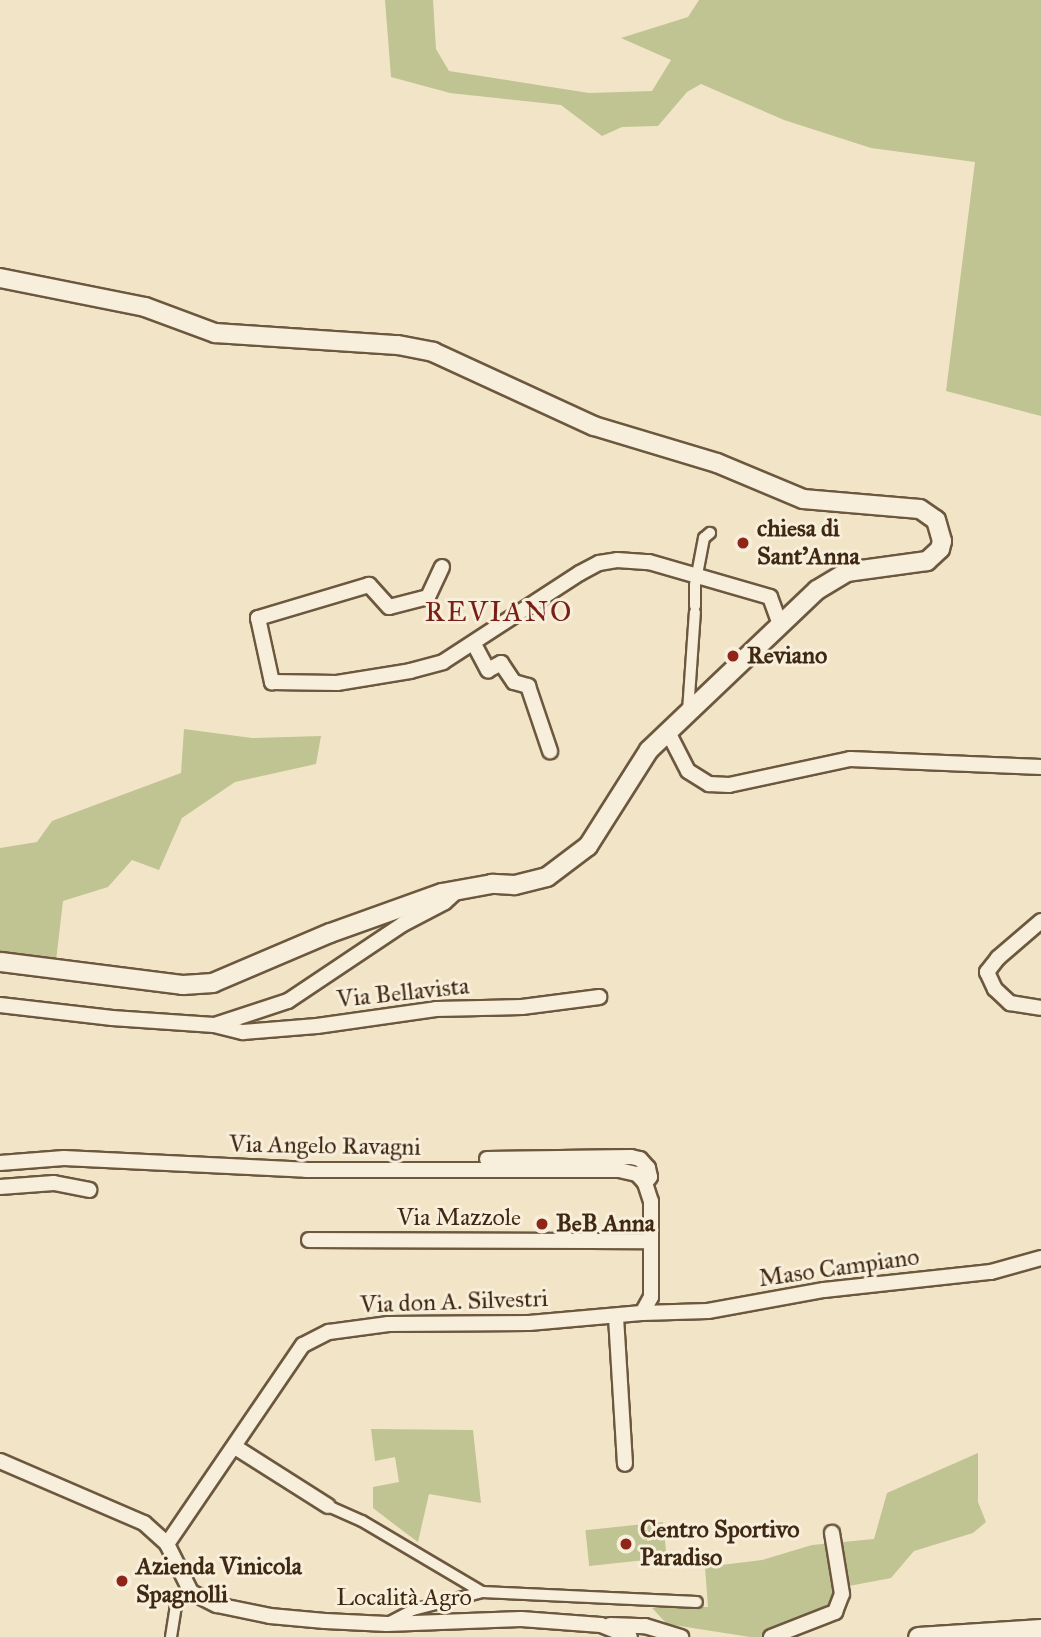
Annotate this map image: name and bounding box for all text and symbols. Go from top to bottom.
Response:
place label: chiesa di Sant'Anna [757,515,860,571]
marker: chiesa di Sant'Anna [735,535,751,551]
district label: REVIANO [426,595,572,629]
place label: Reviano [747,642,827,670]
marker: Reviano [725,648,741,664]
street label: Via Bellavista [335,972,471,1014]
street label: Via Angelo Ravagni [229,1130,421,1162]
street label: Via Mazzole [397,1204,521,1232]
place label: BeB Anna [556,1210,655,1238]
marker: BeB Anna [534,1216,550,1232]
street label: Maso Campiano [757,1242,921,1294]
street label: Via don A. Silvestri [360,1284,548,1320]
place label: Centro Sportivo Paradiso [640,1516,800,1572]
marker: Centro Sportivo Paradiso [618,1536,634,1552]
place label: Azienda Vinicola Spagnolli [136,1553,302,1609]
marker: Azienda Vinicola Spagnolli [114,1573,130,1589]
street label: Località Agro [336,1584,472,1612]

